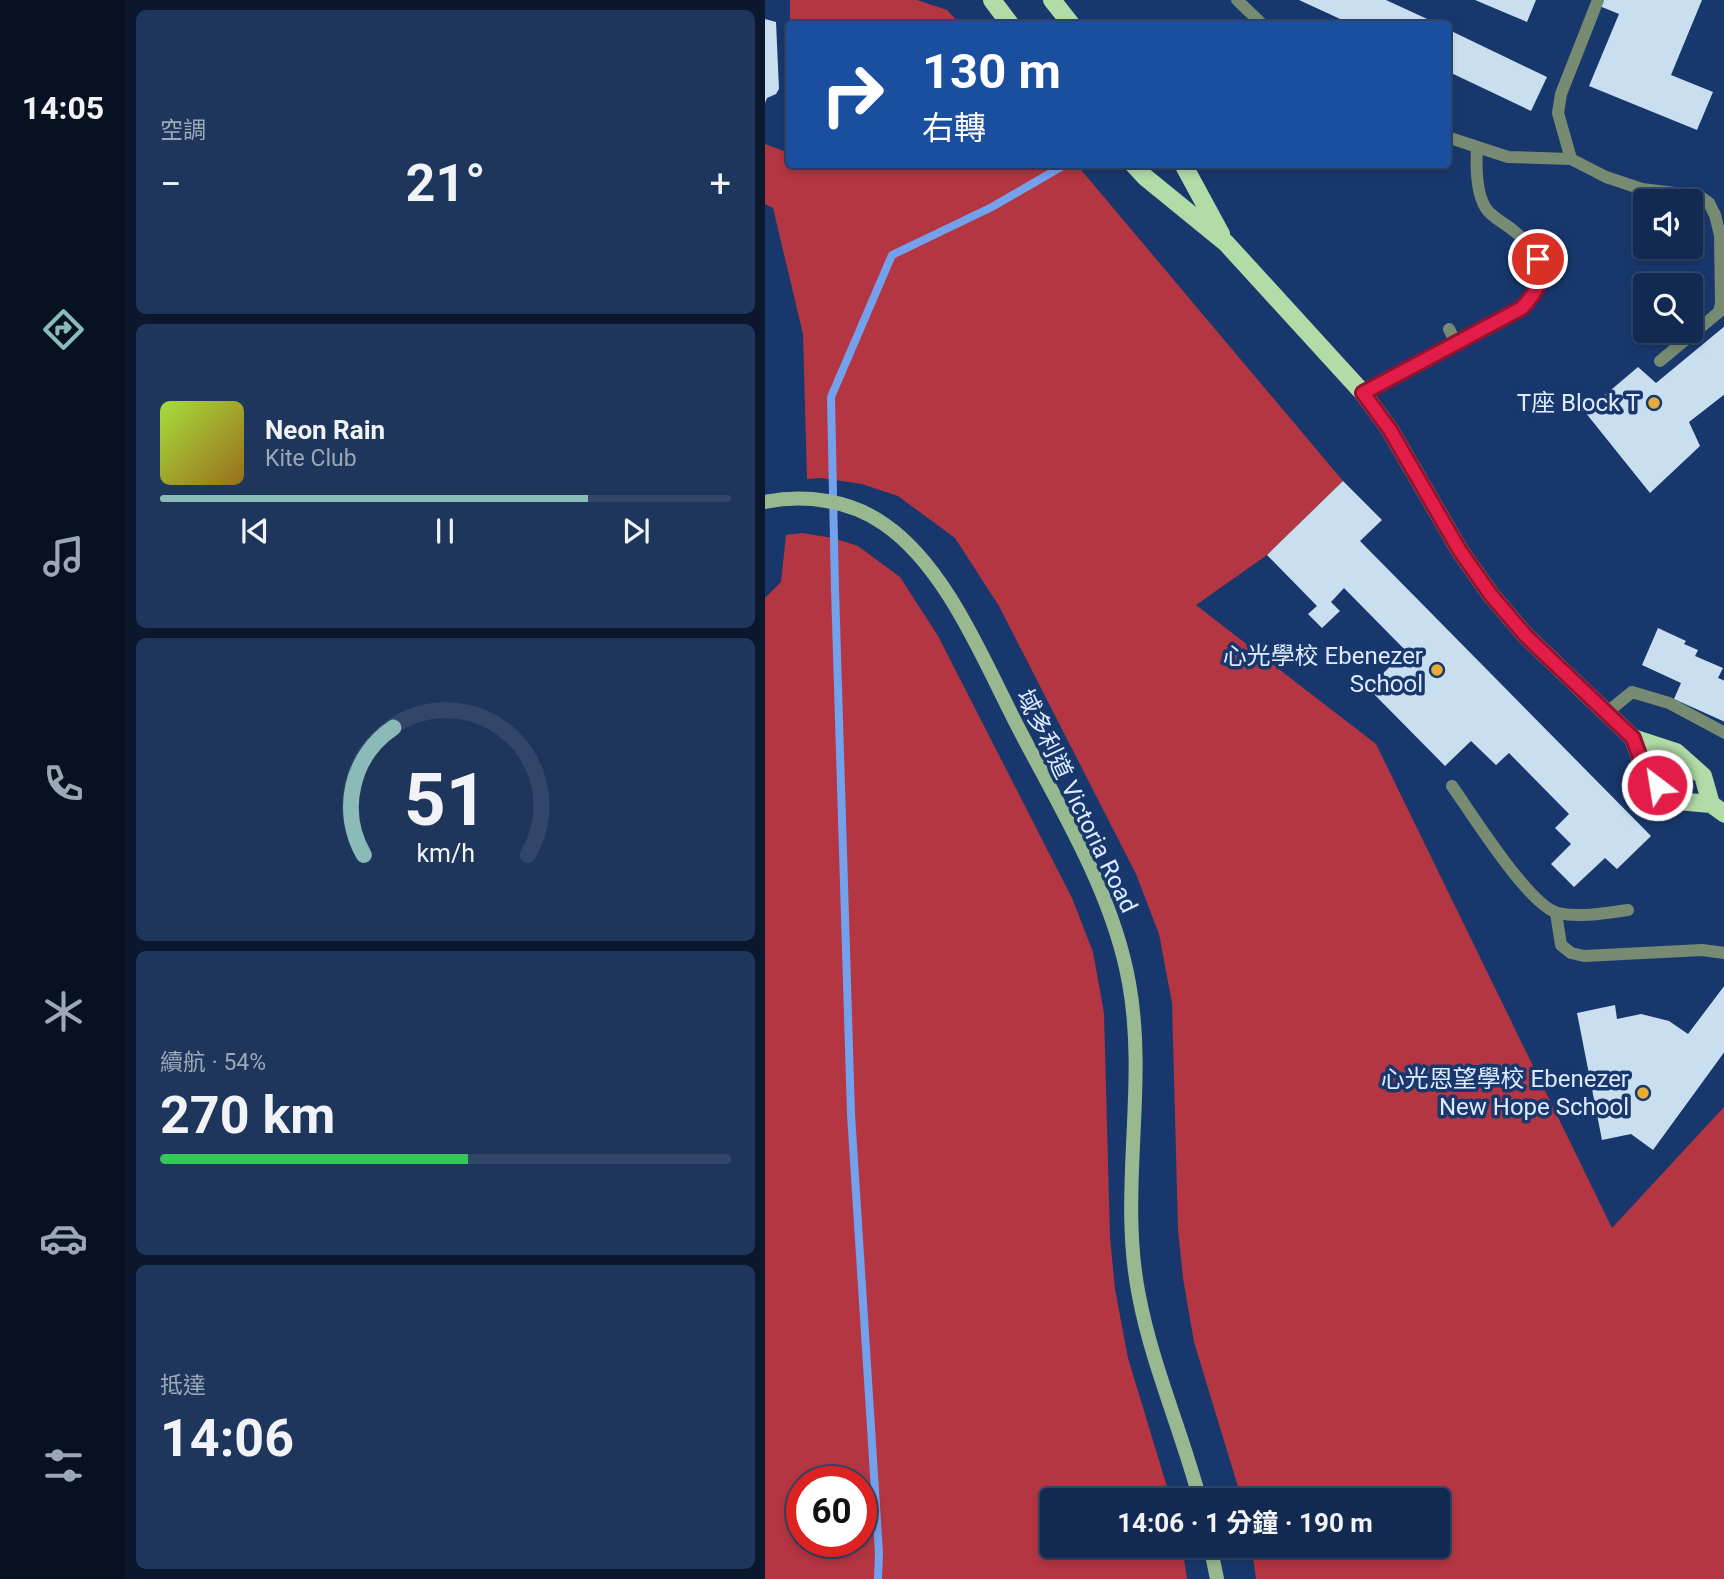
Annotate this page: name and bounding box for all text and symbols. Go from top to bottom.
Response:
text: 130 m [922,43,1061,100]
icon: right [807,49,898,140]
text: 14:05 [22,89,104,127]
text: 右轉 [922,109,986,147]
text: 空調 [160,117,206,144]
text: 21° [406,153,486,214]
text: − [160,162,182,206]
text: + [709,162,731,206]
map controls [1633,189,1703,343]
button: sound [1633,189,1703,259]
pin [1508,229,1568,289]
icon: arrive [1519,240,1557,278]
button: search [1633,273,1703,343]
icon: directions [39,305,88,354]
place label: T座 Block T [1517,389,1640,417]
marker: T座 Block T [1646,395,1662,411]
text: Neon Rain [265,415,385,445]
text: Kite Club [265,445,357,472]
icon: previous [236,512,274,550]
icon: pause [426,512,464,550]
icon: next [617,512,655,550]
icon: music [39,532,88,581]
place label: 心光學校 Ebenezer School [1223,642,1423,698]
marker: 心光學校 Ebenezer School [1429,662,1445,678]
street label: 域多利道 Victoria Road [1011,685,1143,917]
position arrow [1620,748,1694,822]
text: 51 [404,758,487,844]
icon: phone [39,759,88,808]
text: km/h [416,839,475,868]
icon: climate [39,987,88,1036]
text: 續航 · 54% [160,1049,266,1076]
place label: 心光恩望學校 Ebenezer New Hope School [1381,1065,1629,1121]
text: 270 km [160,1085,335,1146]
marker: 心光恩望學校 Ebenezer New Hope School [1635,1085,1651,1101]
icon: car [39,1214,88,1263]
text: 抵達 [160,1372,206,1399]
text: 14:06 [160,1408,294,1469]
icon: filters [39,1441,88,1490]
speed limit sign: 60 [786,1466,877,1557]
text: 14:06 · 1 分鐘 · 190 m [1117,1508,1373,1538]

